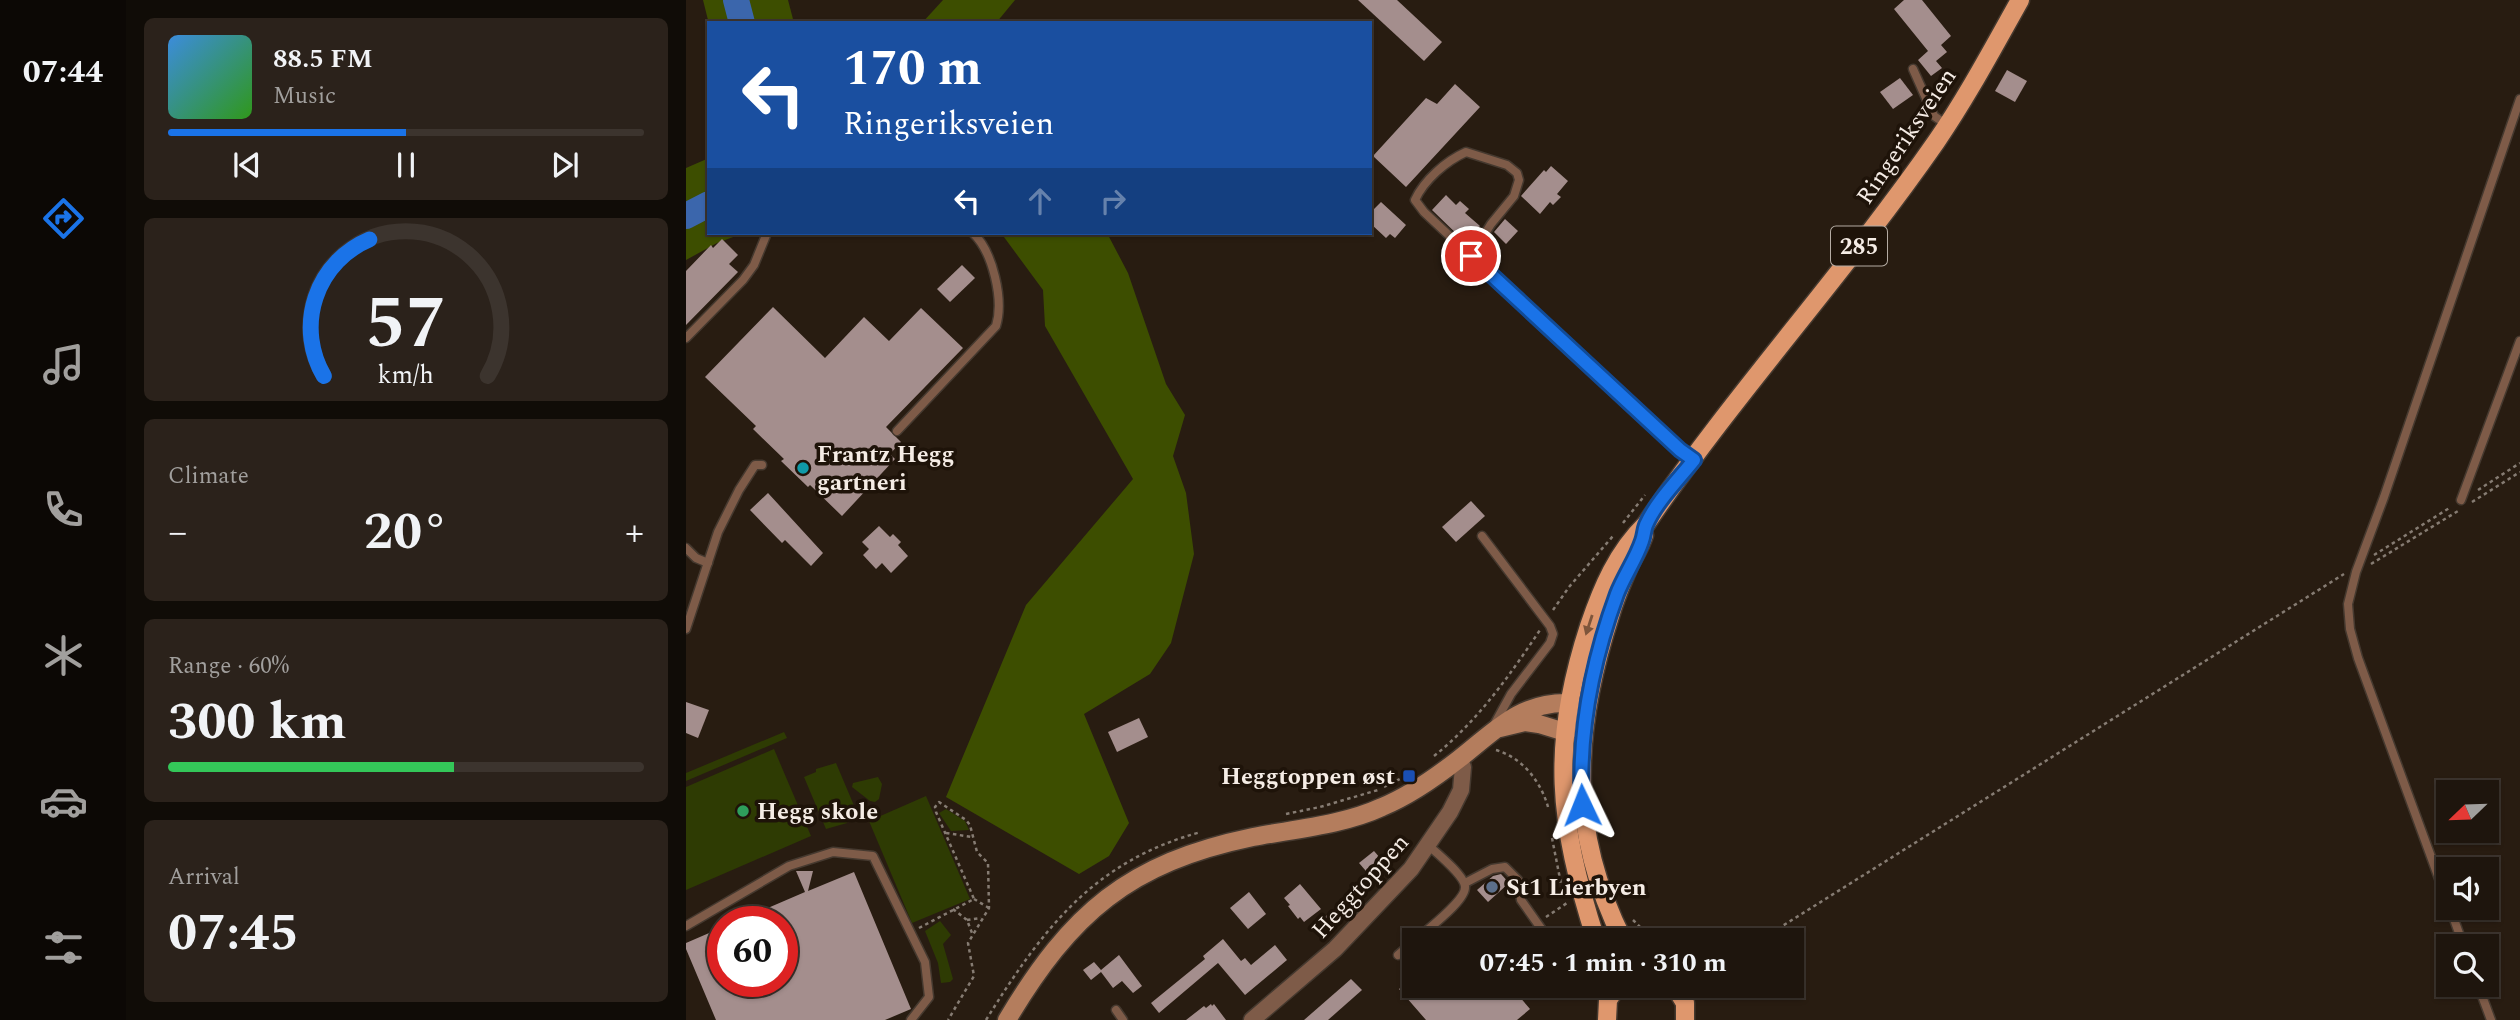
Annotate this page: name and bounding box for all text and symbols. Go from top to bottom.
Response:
text: 170 m [843,32,982,107]
text: 88.5 FM [273,39,373,79]
text: 07:44 [23,48,103,97]
icon: left [728,49,819,140]
street label: Ringeriksveien [1848,61,1966,212]
text: Music [273,79,336,114]
text: Ringeriksveien [843,100,1054,149]
icon: previous [228,146,266,184]
icon: pause [387,146,425,184]
icon: next [546,146,584,184]
icon: left [948,182,986,220]
icon: ahead [1021,182,1059,220]
icon: right [1094,182,1132,220]
icon: directions [39,194,88,243]
pin [1441,226,1501,286]
road number: 285 [1831,227,1887,266]
icon: arrive [1452,237,1490,275]
text: 57 [365,269,447,380]
icon: music [39,340,88,389]
text: km/h [378,356,434,394]
place label: Frantz Hegg gartneri [817,437,954,501]
text: Climate [168,459,249,494]
marker: Frantz Hegg gartneri [795,460,811,476]
icon: phone [39,485,88,534]
text: 20° [364,493,448,572]
text: − [168,504,187,562]
text: + [625,504,644,562]
one-way arrow [1584,615,1594,636]
icon: climate [39,631,88,680]
text: Range · 60% [168,649,289,684]
text: 300 km [168,683,347,762]
place label: Heggtoppen øst [1221,759,1395,795]
marker: Heggtoppen øst [1401,768,1417,784]
position arrow [1545,768,1619,842]
icon: car [39,777,88,826]
north arrow [2436,780,2499,844]
map controls [2436,780,2499,997]
place label: Hegg skole [757,794,878,830]
marker: Hegg skole [735,803,751,819]
street label: Heggtoppen [1303,826,1418,947]
button: sound [2436,857,2499,920]
text: Arrival [168,860,240,895]
place label: St1 Lierbyen [1506,870,1647,906]
marker: St1 Lierbyen [1484,879,1500,895]
text: 07:45 [168,894,299,973]
speed limit sign: 60 [707,906,798,997]
icon: filters [39,923,88,972]
button: search [2436,934,2499,997]
text: 07:45 · 1 min · 310 m [1479,943,1727,983]

